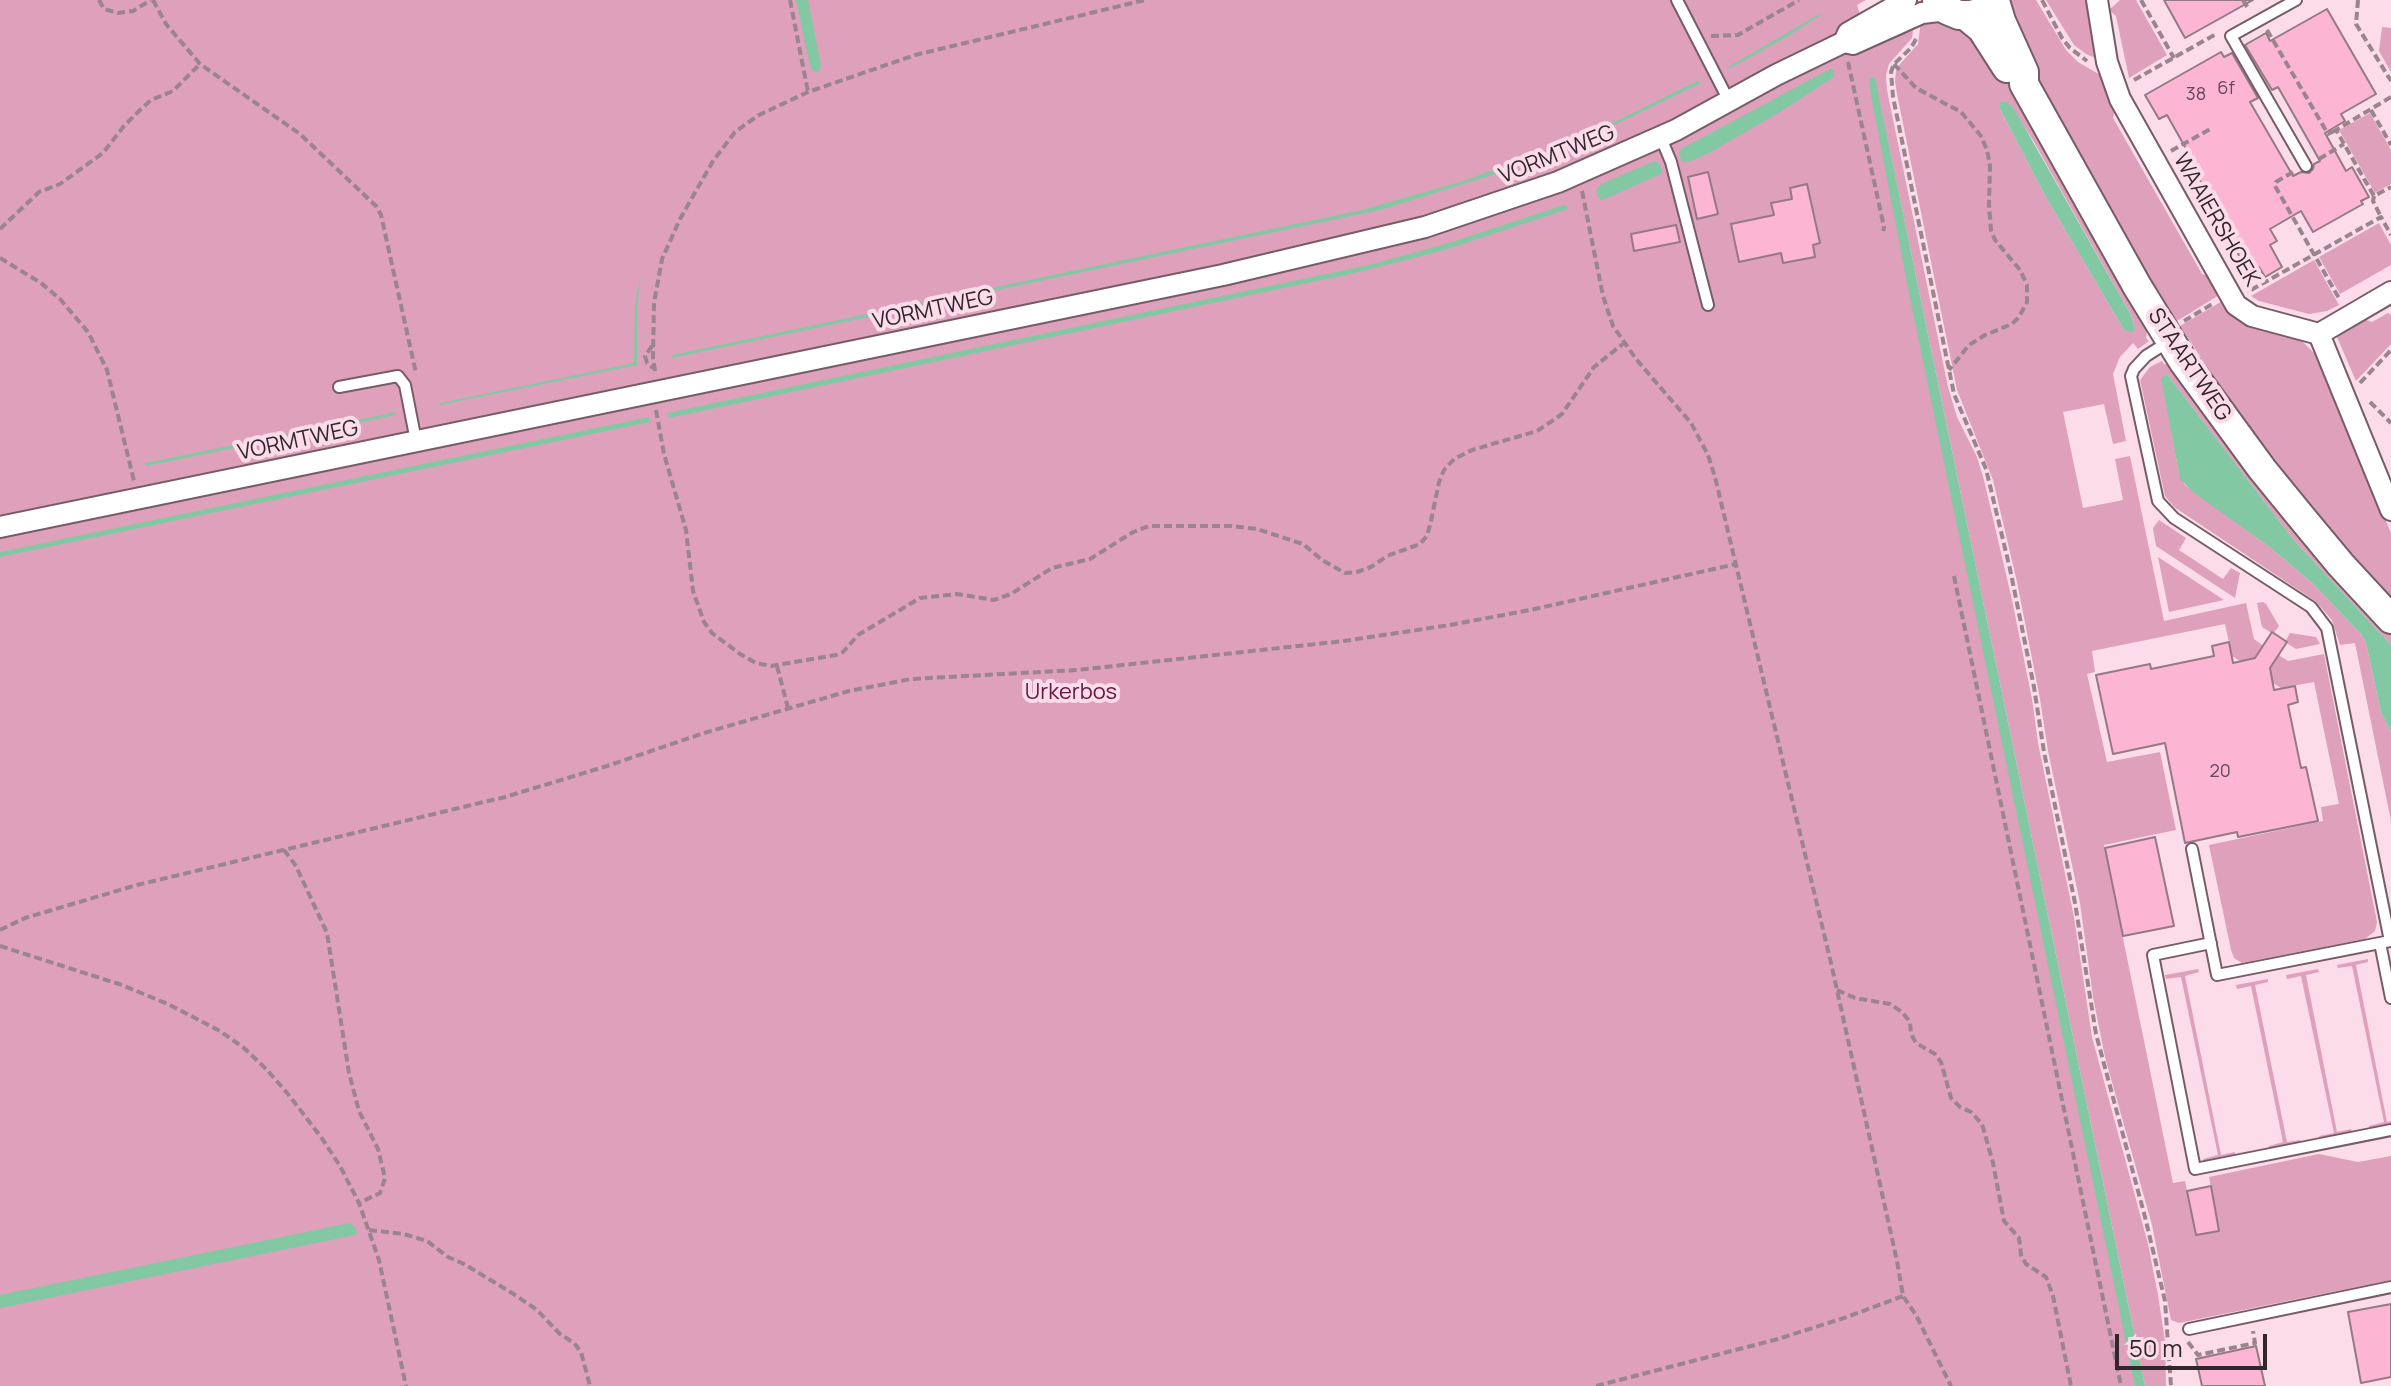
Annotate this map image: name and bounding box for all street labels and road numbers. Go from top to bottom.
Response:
street label: VORMTWEG [1495,120,1619,190]
street label: WAAIERSHOEK [2167,149,2265,291]
street label: VORMTWEG [870,284,996,336]
street label: STAARTWEG [2142,304,2236,426]
street label: VORMTWEG [235,415,361,467]

